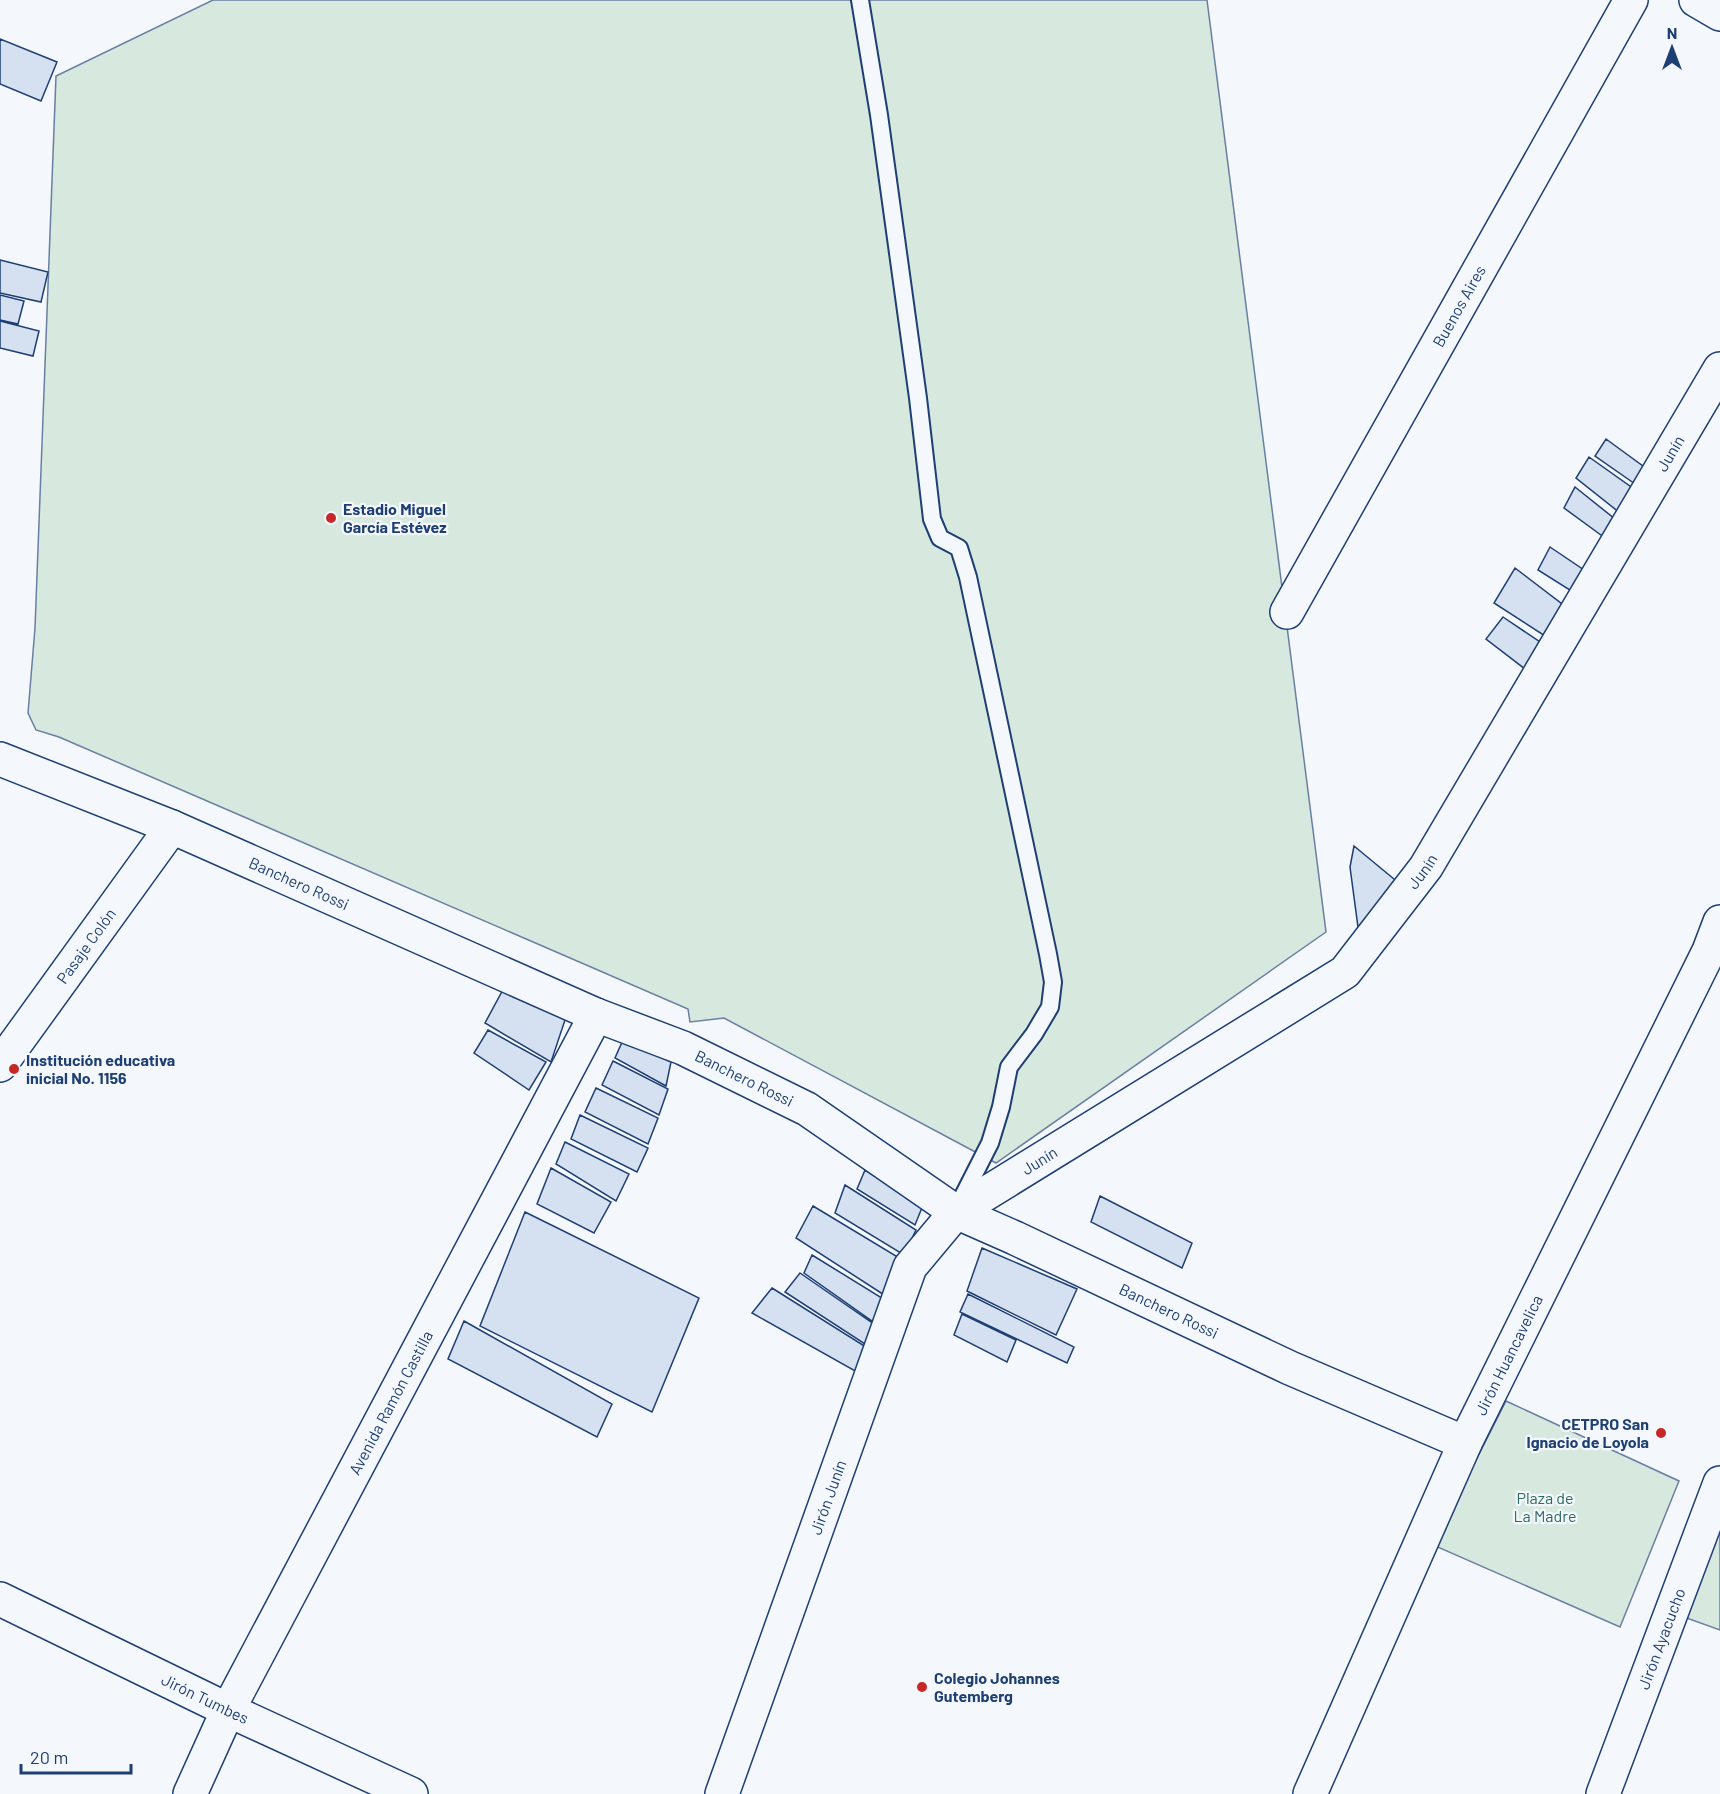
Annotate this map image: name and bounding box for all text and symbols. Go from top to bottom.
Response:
north arrow [1642,18,1702,78]
text: N [1667,23,1677,42]
street label: Buenos Aires [1428,262,1489,350]
street label: Junín [1652,432,1688,475]
place label: Estadio Miguel García Estévez [343,499,447,536]
marker: Estadio Miguel García Estévez [324,511,338,525]
street label: Junín [1403,850,1441,892]
street label: Banchero Rossi [246,852,352,913]
street label: Pasaje Colón [52,904,119,987]
street label: Banchero Rossi [692,1045,797,1110]
place label: Institución educativa inicial No. 1156 [26,1050,175,1087]
marker: Institución educativa inicial No. 1156 [7,1062,21,1076]
street label: Junín [1018,1142,1061,1178]
street label: Banchero Rossi [1117,1279,1222,1342]
street label: Jirón Huancavelica [1470,1291,1546,1418]
street label: Avenida Ramón Castilla [344,1327,436,1478]
place label: CETPRO San Ignacio de Loyola [1527,1414,1649,1451]
marker: CETPRO San Ignacio de Loyola [1654,1426,1668,1440]
street label: Jirón Junín [805,1457,849,1537]
park label: Plaza de La Madre [1513,1488,1577,1525]
street label: Jirón Ayacucho [1633,1585,1689,1692]
place label: Colegio Johannes Gutemberg [934,1668,1060,1705]
street label: Jirón Tumbes [159,1669,252,1727]
marker: Colegio Johannes Gutemberg [915,1680,929,1694]
scale bar [21,1737,130,1775]
text: 20 m [30,1746,68,1768]

